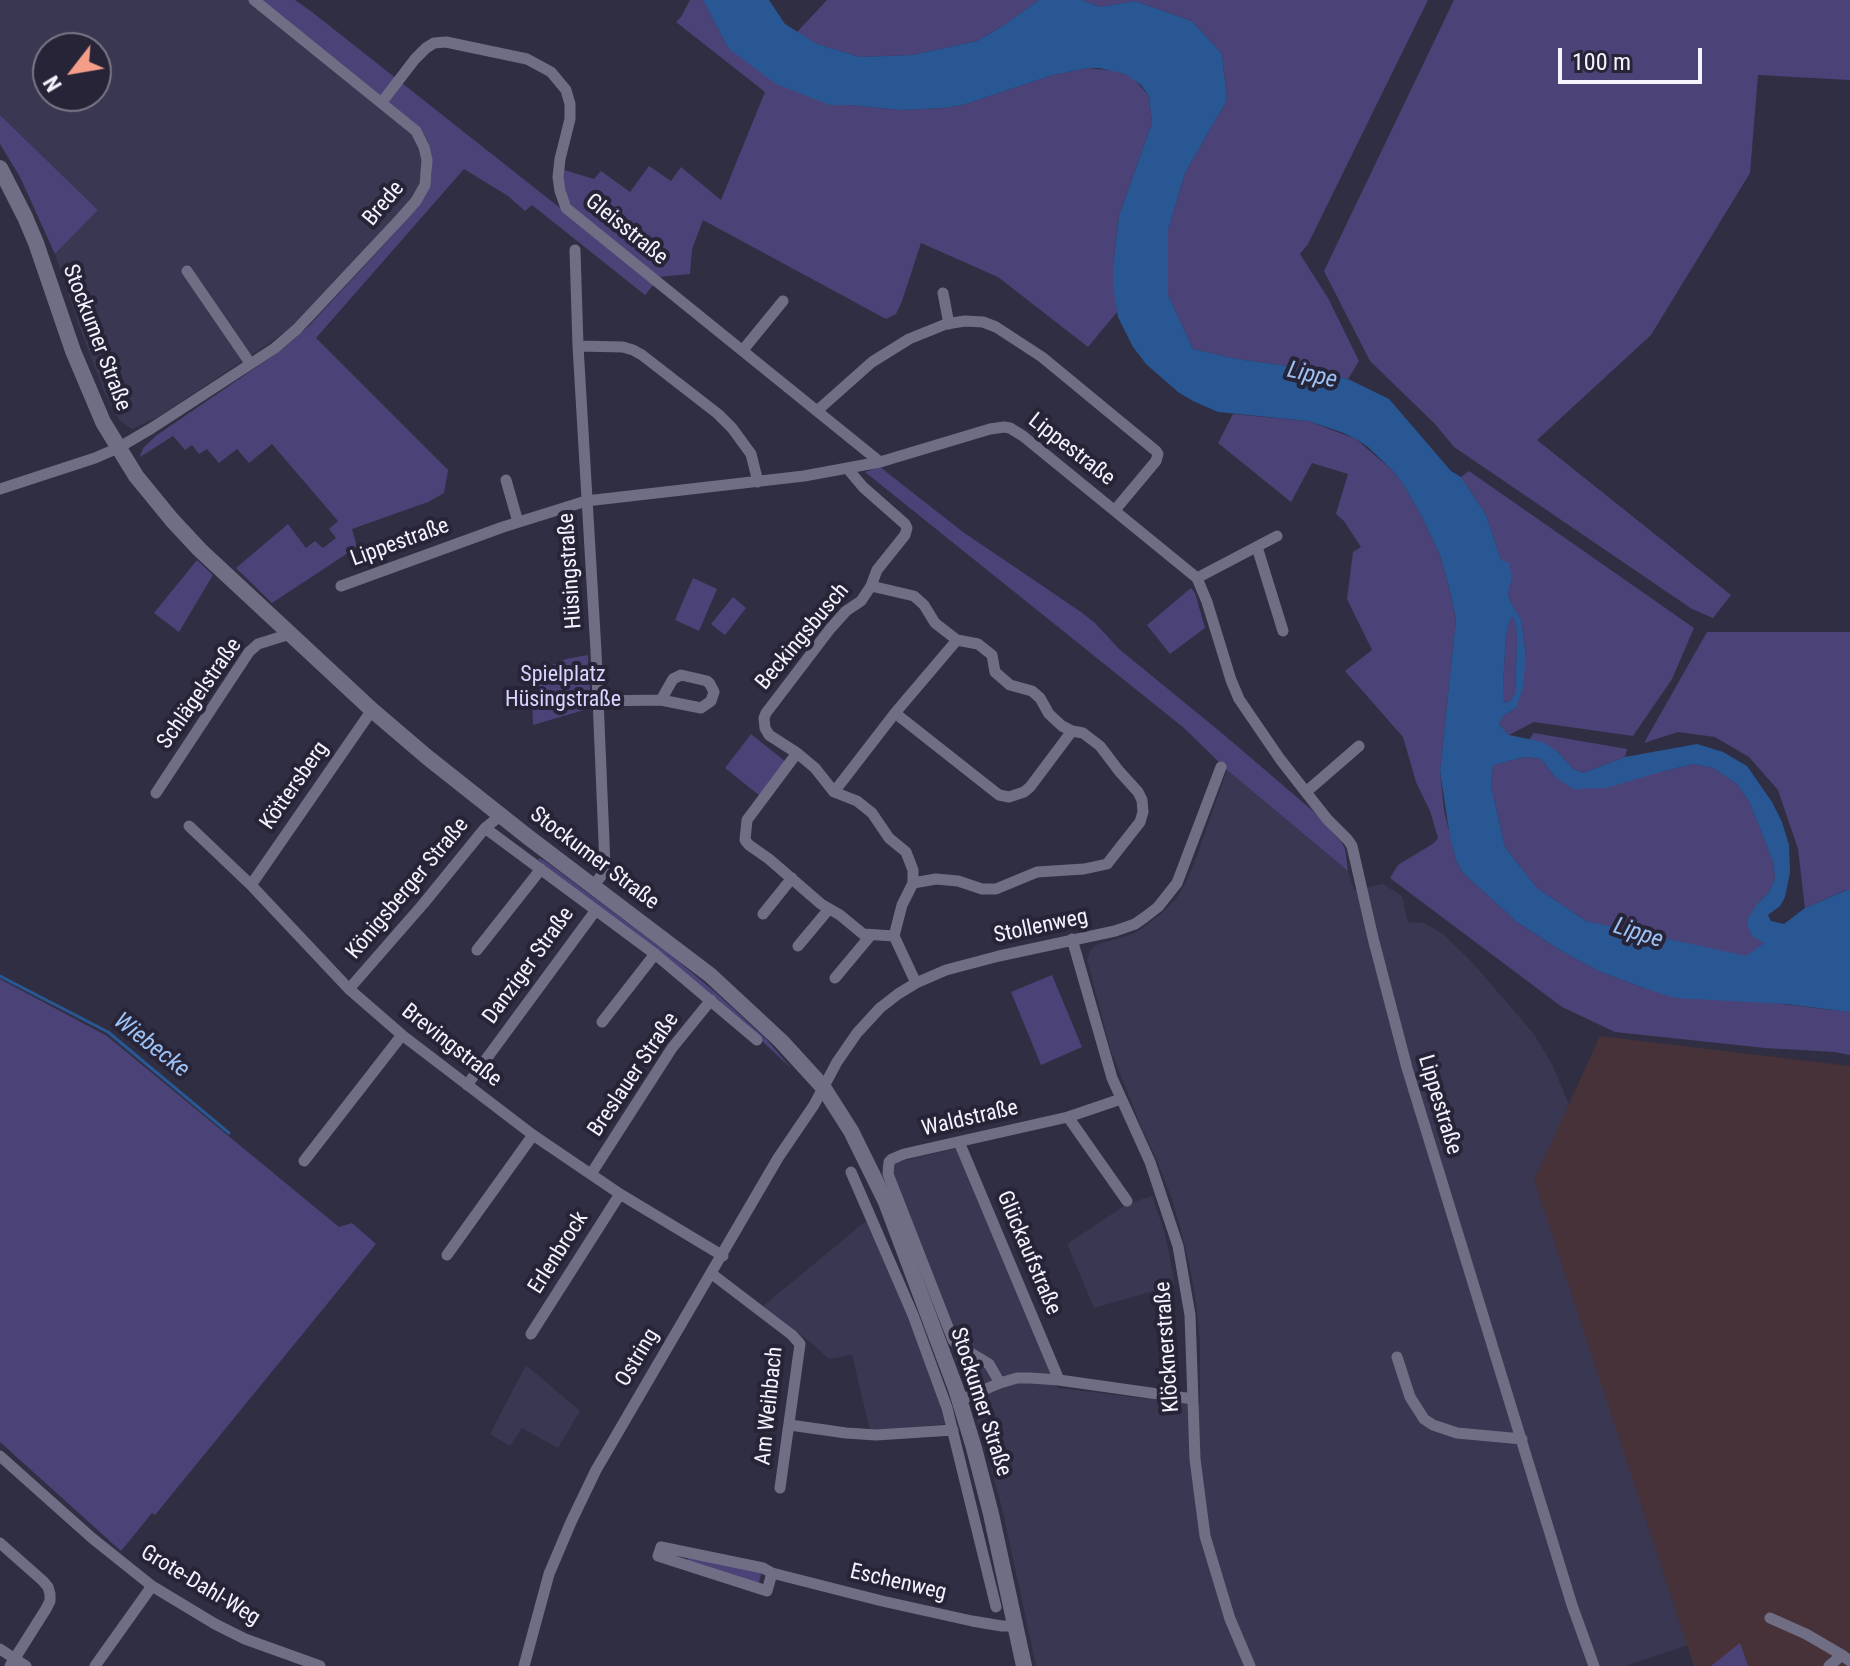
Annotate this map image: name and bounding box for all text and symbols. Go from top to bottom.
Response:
north arrow [32,32,112,112]
scale bar [1562,32,1706,82]
text: 100 m [1572,48,1631,76]
text: N [39,71,67,96]
street label: Brede [358,176,410,232]
street label: Gleisstraße [579,189,673,271]
street label: Stockumer Straße [56,261,136,415]
water label: Lippe [1284,356,1340,396]
street label: Lippestraße [1022,408,1120,492]
street label: Hüsingstraße [554,512,588,630]
street label: Lippestraße [347,513,453,573]
street label: Beckingsbusch [751,578,855,696]
street label: Schlägelstraße [152,634,248,754]
park label: Spielplatz Hüsingstraße [505,662,621,714]
street label: Köttersberg [255,737,335,835]
street label: Stockumer Straße [524,802,664,916]
street label: Königsberger Straße [341,813,475,965]
street label: Danziger Straße [478,902,580,1030]
street label: Stollenweg [992,904,1090,950]
water label: Lippe [1610,913,1666,955]
street label: Brevingstraße [396,999,506,1093]
water label: Wiebecke [107,1007,195,1085]
street label: Breslauer Straße [583,1008,685,1142]
street label: Lippestraße [1411,1052,1467,1158]
street label: Waldstraße [919,1095,1021,1143]
street label: Glückaufstraße [990,1187,1066,1319]
street label: Erlenbrock [523,1207,595,1299]
street label: Klöcknerstraße [1150,1281,1186,1413]
street label: Ostring [610,1324,666,1392]
street label: Stockumer Straße [944,1324,1016,1480]
street label: Am Weihbach [751,1346,789,1466]
street label: Grote-Dahl-Weg [136,1540,264,1632]
street label: Eschenweg [847,1559,949,1607]

